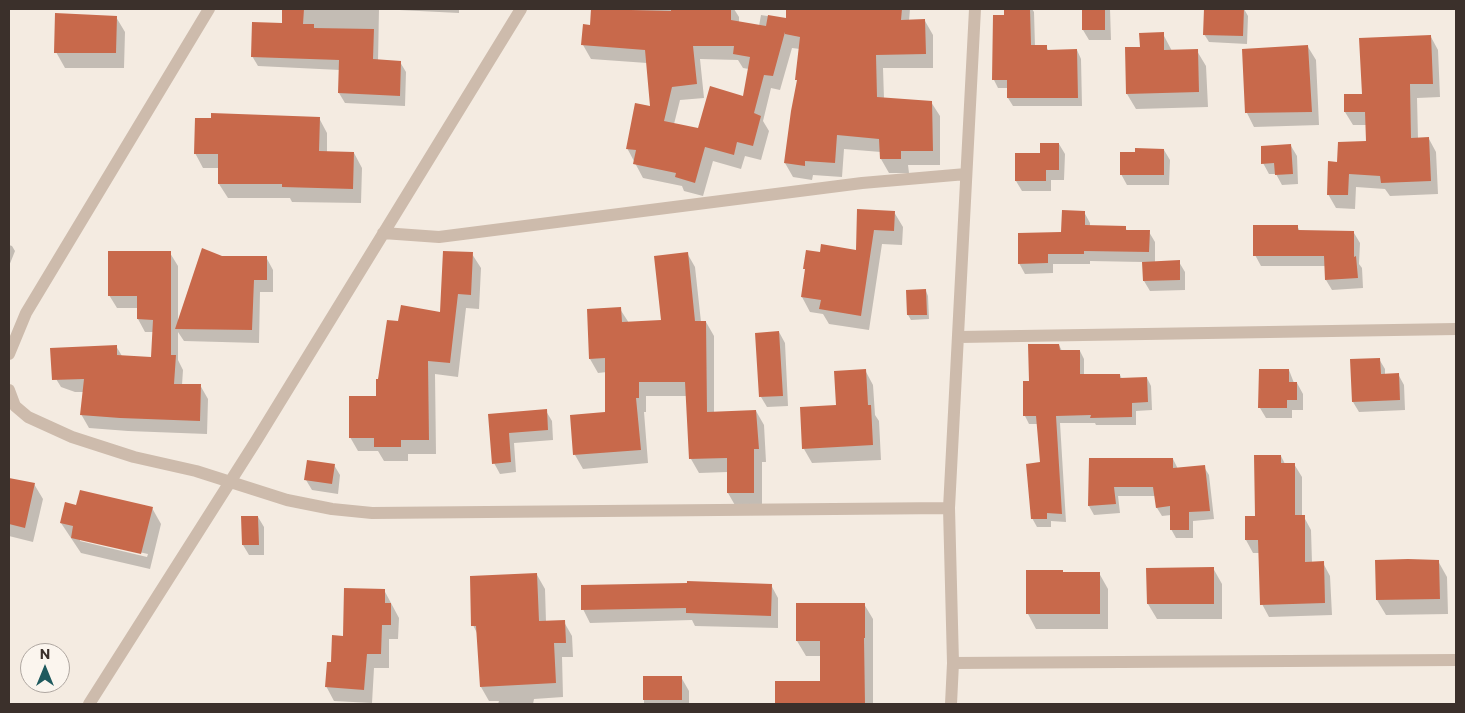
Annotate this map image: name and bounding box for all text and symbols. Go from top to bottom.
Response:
north arrow [20,643,70,693]
text: N [40,645,50,662]

